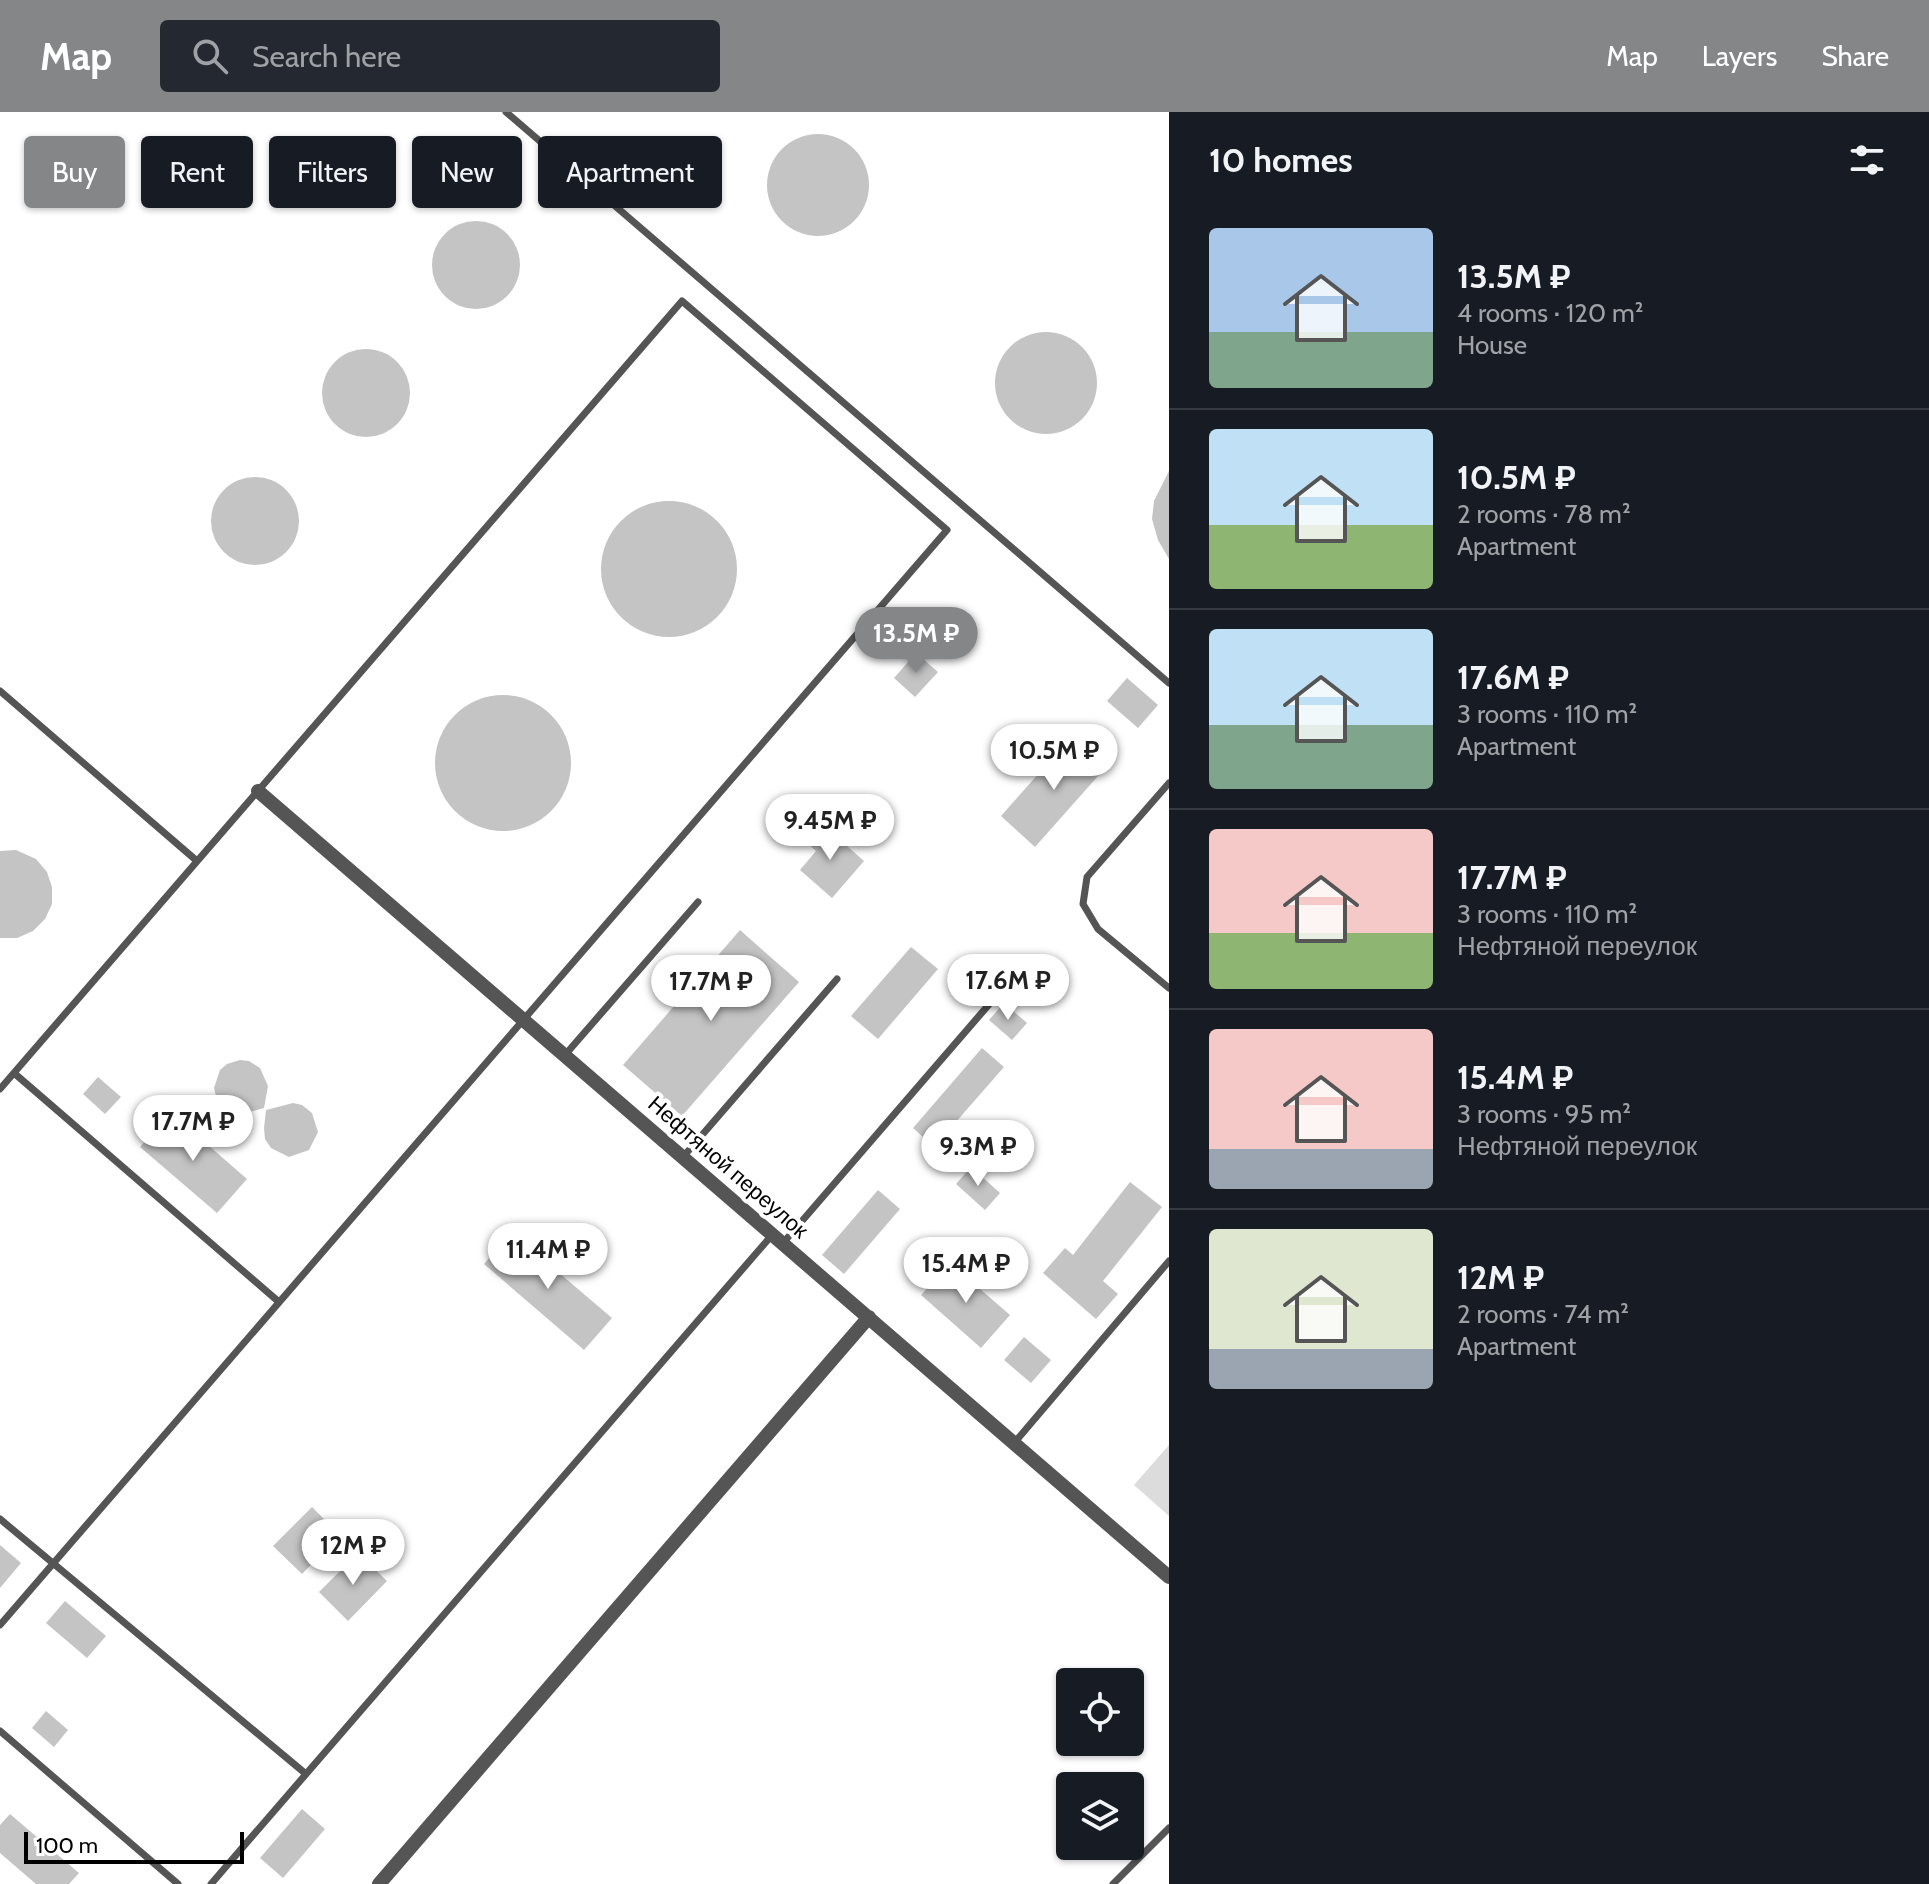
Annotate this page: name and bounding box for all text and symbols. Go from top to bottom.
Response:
search box [160,20,720,92]
text: Map [40,33,112,80]
icon: search [188,34,232,78]
text: Search here [252,38,401,75]
text: Map [1606,39,1658,73]
text: Layers [1702,39,1777,73]
text: Share [1821,39,1889,73]
chip: Buy [24,136,125,208]
chip: Rent [141,136,253,208]
chip: Filters [269,136,396,208]
chip: New [412,136,522,208]
chip: Apartment [538,136,722,208]
icon: filters [1845,138,1889,182]
text: 10 homes [1209,139,1353,181]
text: 13.5M ₽ [1457,255,1570,297]
icon: home [1273,260,1369,356]
text: 4 rooms · 120 m² [1457,297,1643,329]
text: House [1457,329,1527,361]
text: 10.5M ₽ [1457,456,1576,498]
icon: home [1273,461,1369,557]
text: 2 rooms · 78 m² [1457,498,1631,530]
text: Apartment [1457,530,1576,562]
pin: 13.5M ₽ [842,607,990,675]
text: 13.5M ₽ [873,617,959,649]
text: 17.6M ₽ [1457,656,1569,698]
icon: home [1273,661,1369,757]
text: 3 rooms · 110 m² [1457,698,1637,730]
pin: 10.5M ₽ [980,724,1128,792]
text: Apartment [1457,730,1576,762]
text: 10.5M ₽ [1009,734,1099,766]
pin: 9.45M ₽ [756,794,904,862]
text: 9.45M ₽ [783,804,877,836]
text: 17.7M ₽ [1457,856,1567,898]
icon: home [1273,861,1369,957]
text: 3 rooms · 110 m² [1457,898,1637,930]
text: Нефтяной переулок [1457,930,1697,962]
pin: 17.6M ₽ [934,954,1082,1022]
pin: 17.7M ₽ [637,955,785,1023]
text: 17.6M ₽ [965,964,1051,996]
text: 17.7M ₽ [669,965,753,997]
text: 15.4M ₽ [1457,1056,1573,1098]
icon: home [1273,1061,1369,1157]
street label: Нефтяной переулок [642,1090,814,1244]
pin: 17.7M ₽ [119,1095,267,1163]
text: 3 rooms · 95 m² [1457,1098,1631,1130]
text: 17.7M ₽ [151,1105,235,1137]
pin: 9.3M ₽ [913,1120,1043,1188]
text: 9.3M ₽ [939,1130,1017,1162]
text: Нефтяной переулок [1457,1130,1697,1162]
pin: 11.4M ₽ [474,1223,622,1291]
text: 11.4M ₽ [506,1233,590,1265]
pin: 15.4M ₽ [892,1237,1040,1305]
text: 15.4M ₽ [922,1247,1010,1279]
text: 12M ₽ [1457,1256,1544,1298]
icon: home [1273,1261,1369,1357]
text: 2 rooms · 74 m² [1457,1298,1629,1330]
text: Apartment [1457,1330,1576,1362]
pin: 12M ₽ [297,1519,409,1587]
text: 12M ₽ [320,1529,386,1561]
map controls [1056,1668,1144,1860]
button: locate [1056,1668,1144,1756]
button: layers [1056,1772,1144,1860]
scale bar [24,1828,244,1864]
text: 100 m [36,1832,98,1859]

